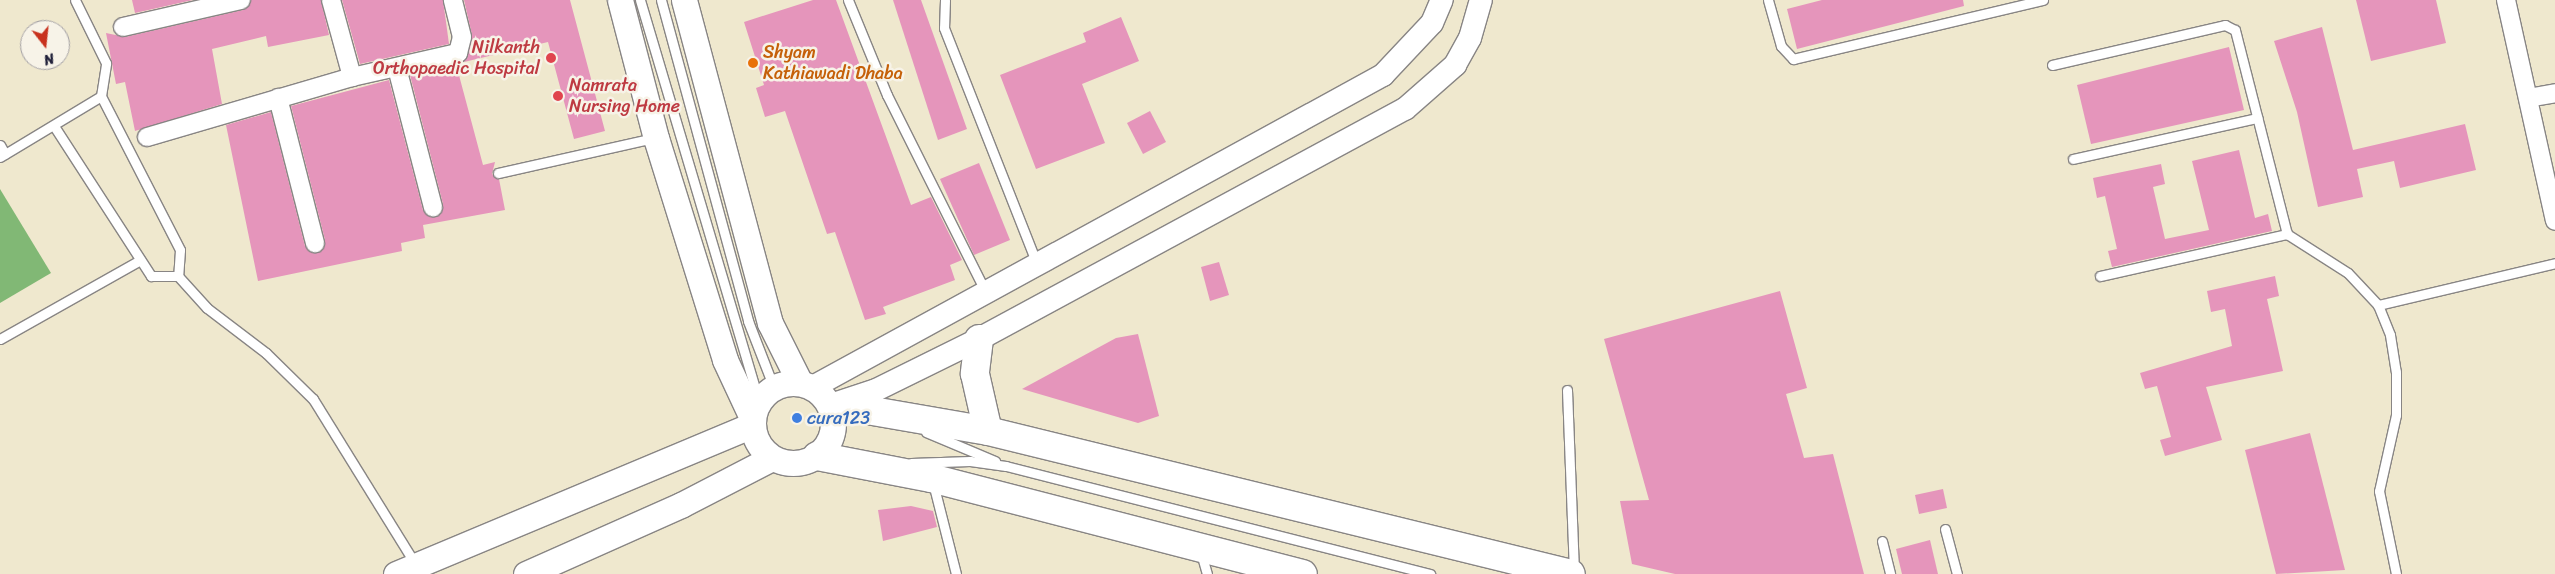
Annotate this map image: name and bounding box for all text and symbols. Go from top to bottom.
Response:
north arrow [20,20,70,70]
place label: Nilkanth Orthopaedic Hospital [373,37,540,80]
place label: Shyam Kathiawadi Dhaba [763,42,903,84]
text: N [41,46,57,72]
marker: Nilkanth Orthopaedic Hospital [544,51,558,65]
marker: Shyam Kathiawadi Dhaba [747,57,759,69]
place label: Namrata Nursing Home [569,75,680,118]
marker: Namrata Nursing Home [551,89,565,103]
place label: cura123 [807,407,870,429]
marker: cura123 [791,412,803,424]

